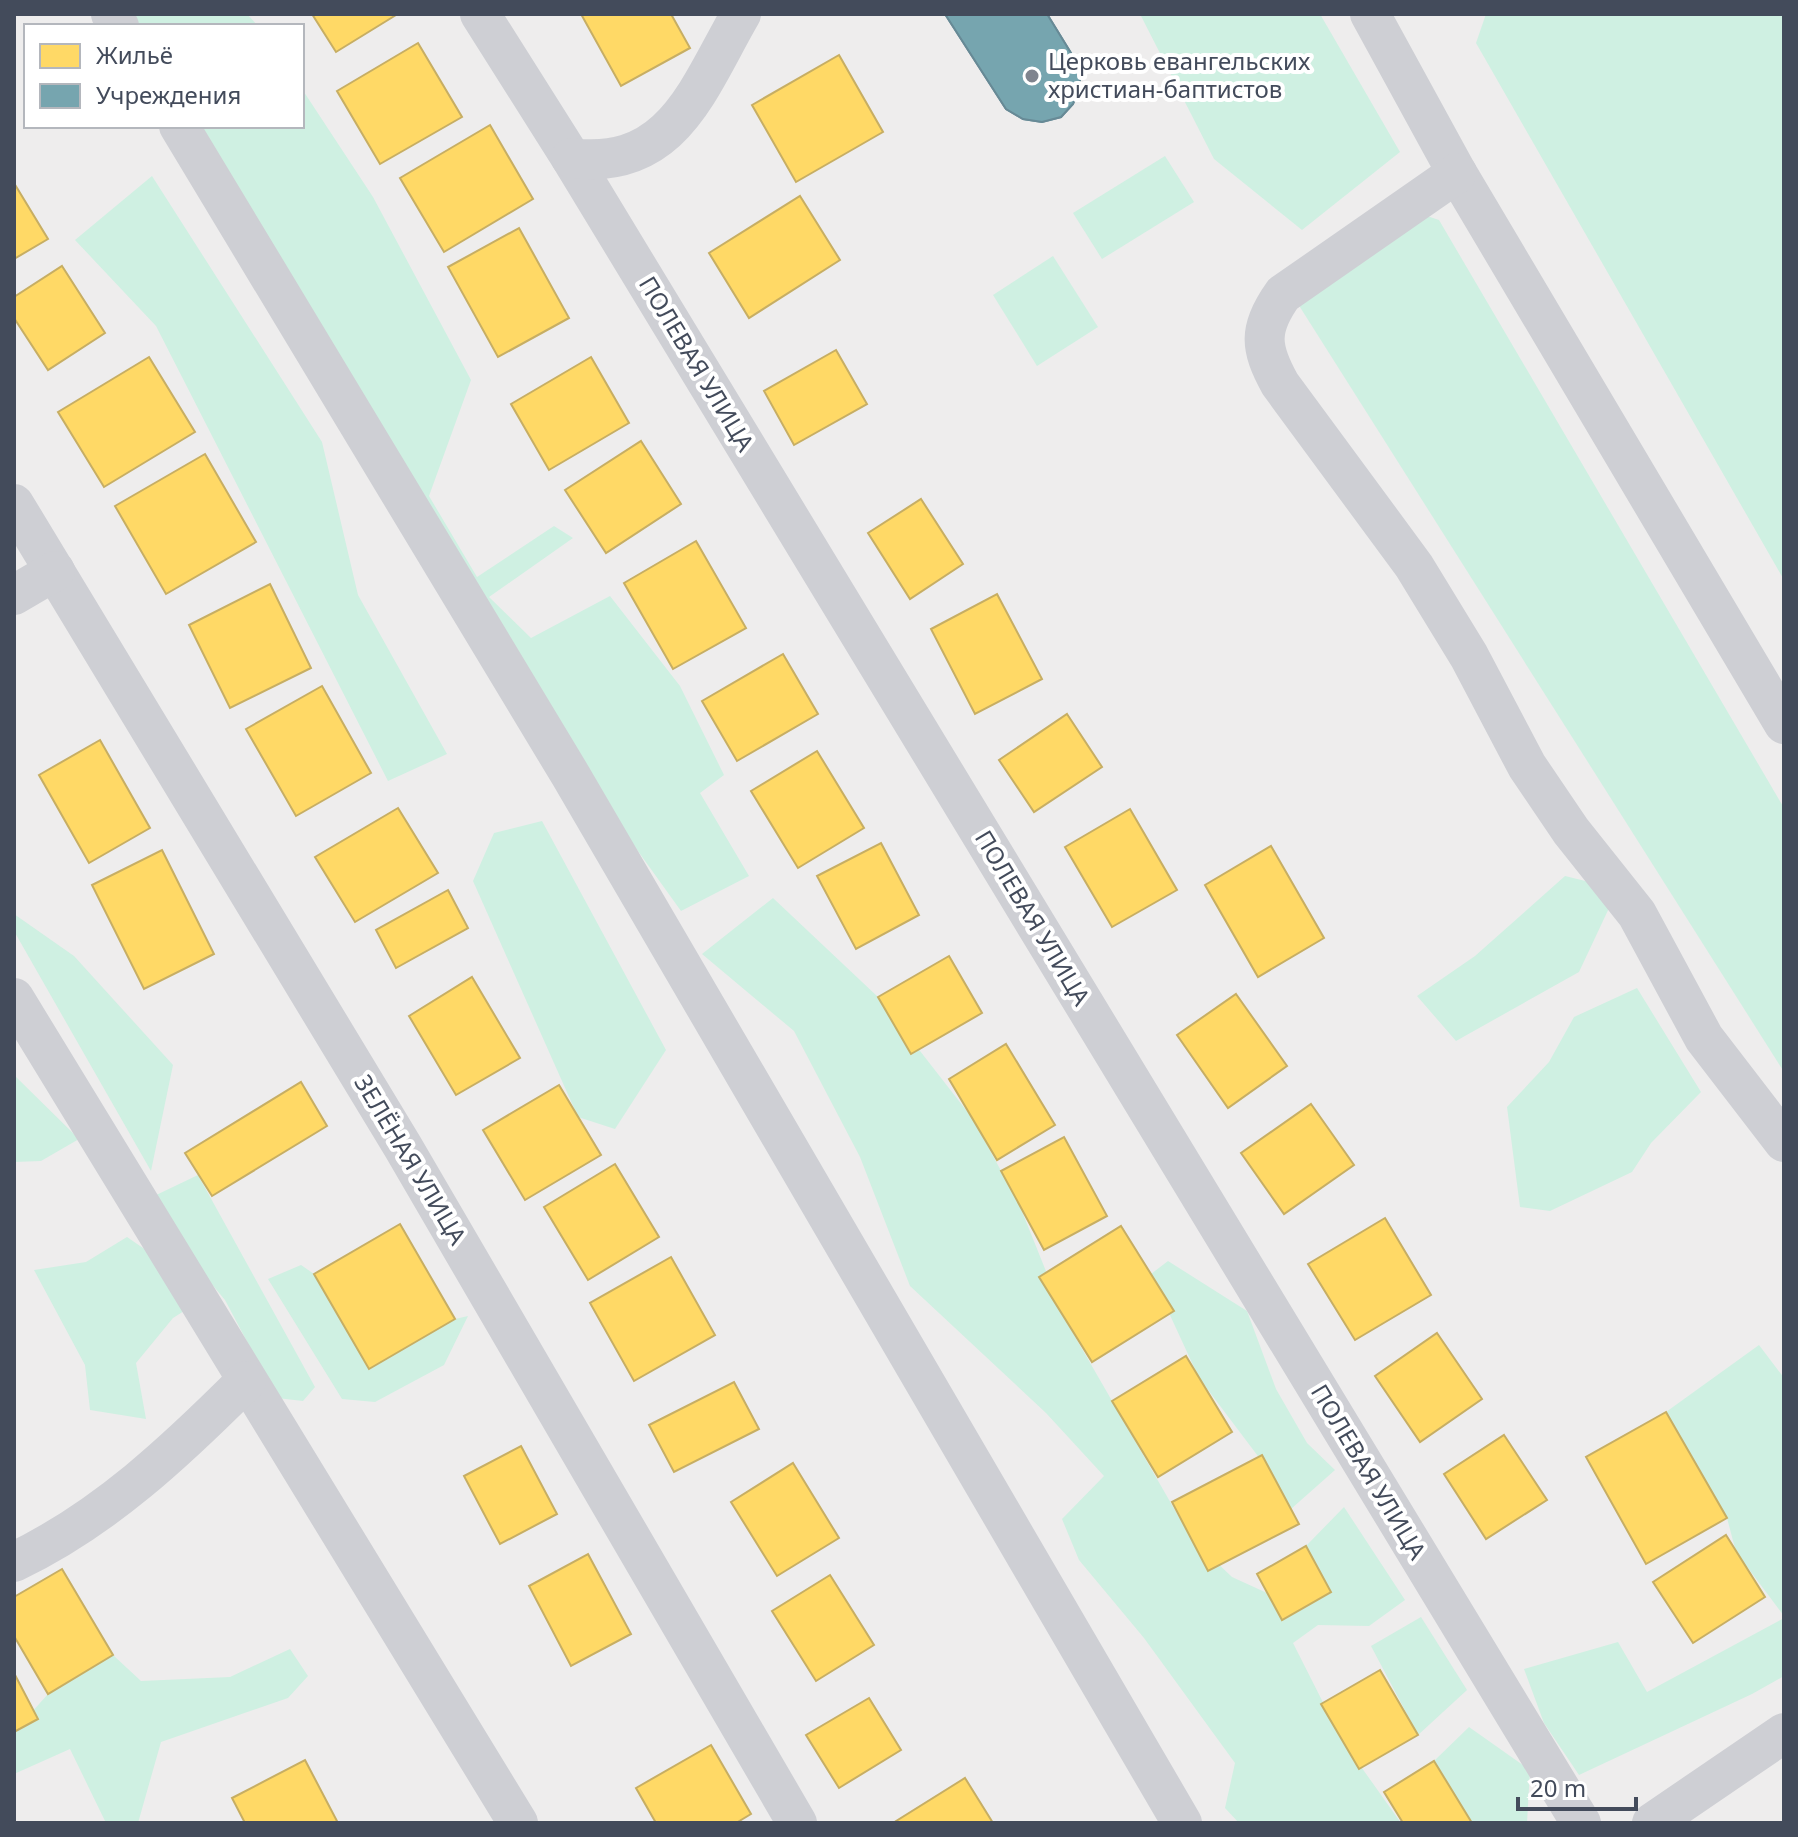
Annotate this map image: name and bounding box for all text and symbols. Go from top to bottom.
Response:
legend [24,24,304,128]
text: Жильё [96,38,173,71]
place label: Церковь евангельских христиан-баптистов [1048,44,1311,105]
marker: Церковь евангельских христиан-баптистов [1023,67,1041,85]
text: Учреждения [96,78,241,111]
street label: ПОЛЕВАЯ УЛИЦА [632,270,763,457]
street label: ПОЛЕВАЯ УЛИЦА [968,824,1099,1011]
street label: ЗЕЛЁНАЯ УЛИЦА [348,1068,475,1251]
street label: ПОЛЕВАЯ УЛИЦА [1304,1378,1435,1565]
scale bar [1518,1761,1636,1811]
text: 20 m [1530,1771,1586,1804]

